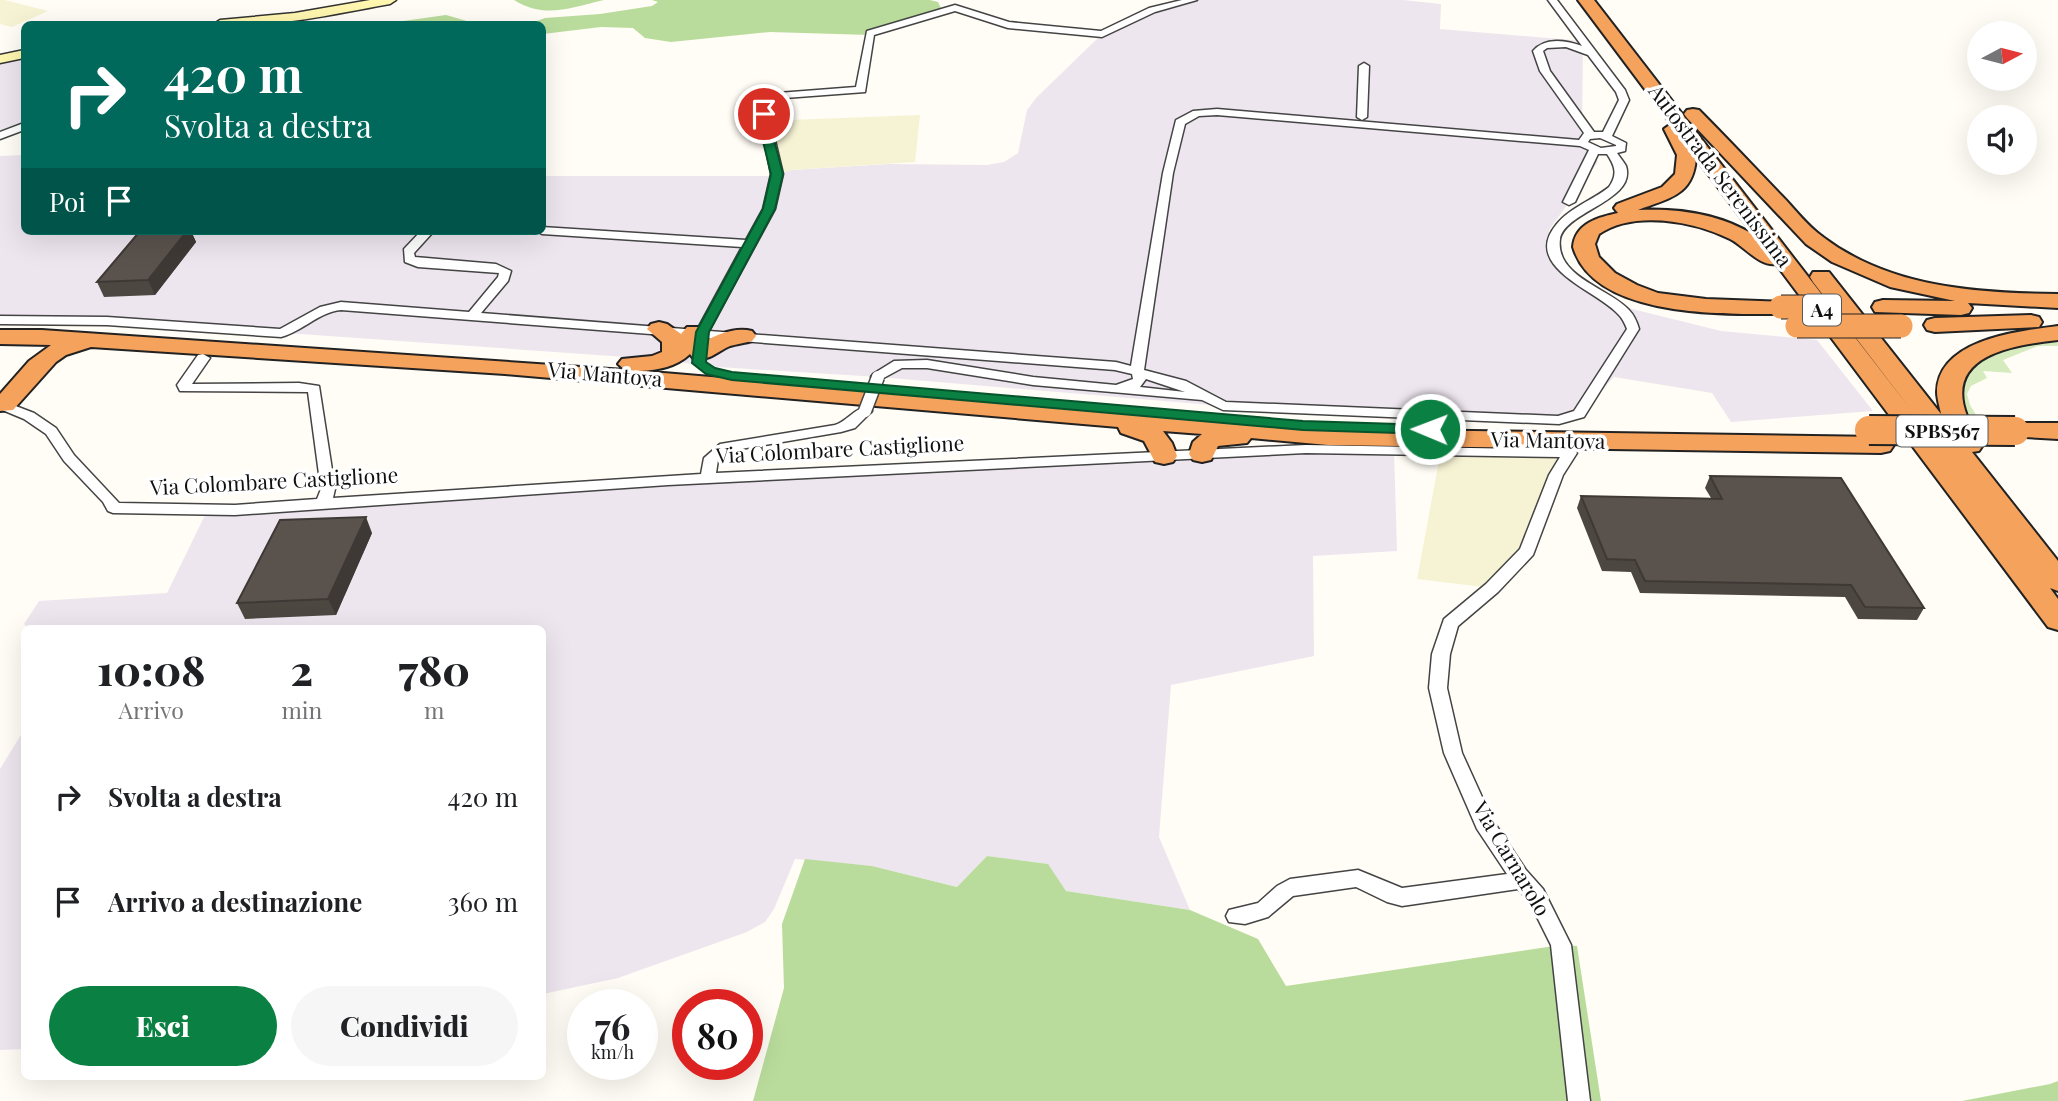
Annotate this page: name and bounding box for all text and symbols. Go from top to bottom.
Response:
north arrow [1967,21,2037,91]
map controls [1967,21,2037,175]
text: 420 m [164,40,303,105]
icon: right [49,49,140,140]
street label: Autostrada Serenissima [1643,77,1800,272]
pin [734,84,794,144]
icon: arrive [745,95,783,133]
text: Svolta a destra [164,103,372,146]
button: sound [1967,105,2037,175]
icon: arrive [100,182,138,220]
text: Poi [49,184,86,219]
road number: A4 [1803,294,1841,326]
street label: Via Mantova [546,354,664,392]
position arrow [1393,392,1467,466]
road number: SPBS567 [1896,416,1988,446]
street label: Via Mantova [1489,424,1606,454]
street label: Via Colombare Castiglione [714,428,965,469]
street label: Via Colombare Castiglione [148,460,399,501]
text: 10:08 [97,641,205,697]
text: 2 [291,641,313,697]
text: 780 [398,641,470,697]
text: Arrivo [119,694,184,725]
text: min [281,694,322,725]
text: m [424,694,444,725]
icon: right [49,778,87,816]
text: Svolta a destra [108,779,282,814]
text: 420 m [448,779,518,814]
street label: Via Carnarolo [1467,795,1558,920]
icon: arrive [49,883,87,921]
text: Arrivo a destinazione [108,884,362,919]
text: 360 m [448,884,518,919]
button: Esci [49,986,277,1066]
button: Condividi [291,986,518,1066]
speed limit sign: 80 [672,989,763,1080]
text: 76 [595,1002,630,1049]
text: km/h [591,1040,634,1064]

